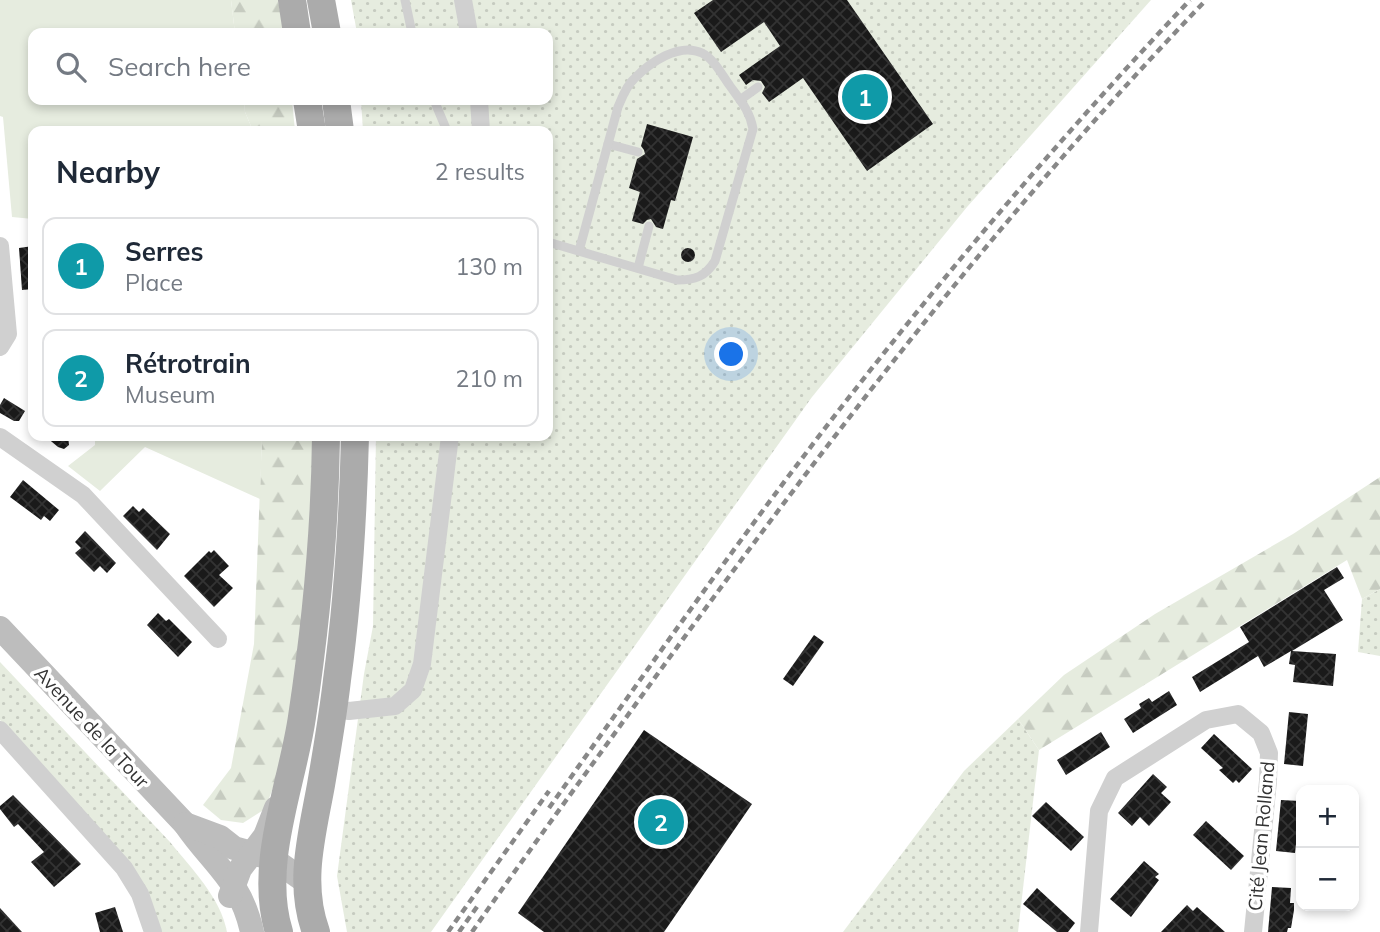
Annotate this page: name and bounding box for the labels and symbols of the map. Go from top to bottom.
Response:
pin: 1 [842,71,888,123]
your location [714,337,748,371]
street label: Avenue de la Tour [30,661,155,793]
street label: Cité Jean Rolland [1242,760,1280,912]
pin: 2 [638,796,684,848]

